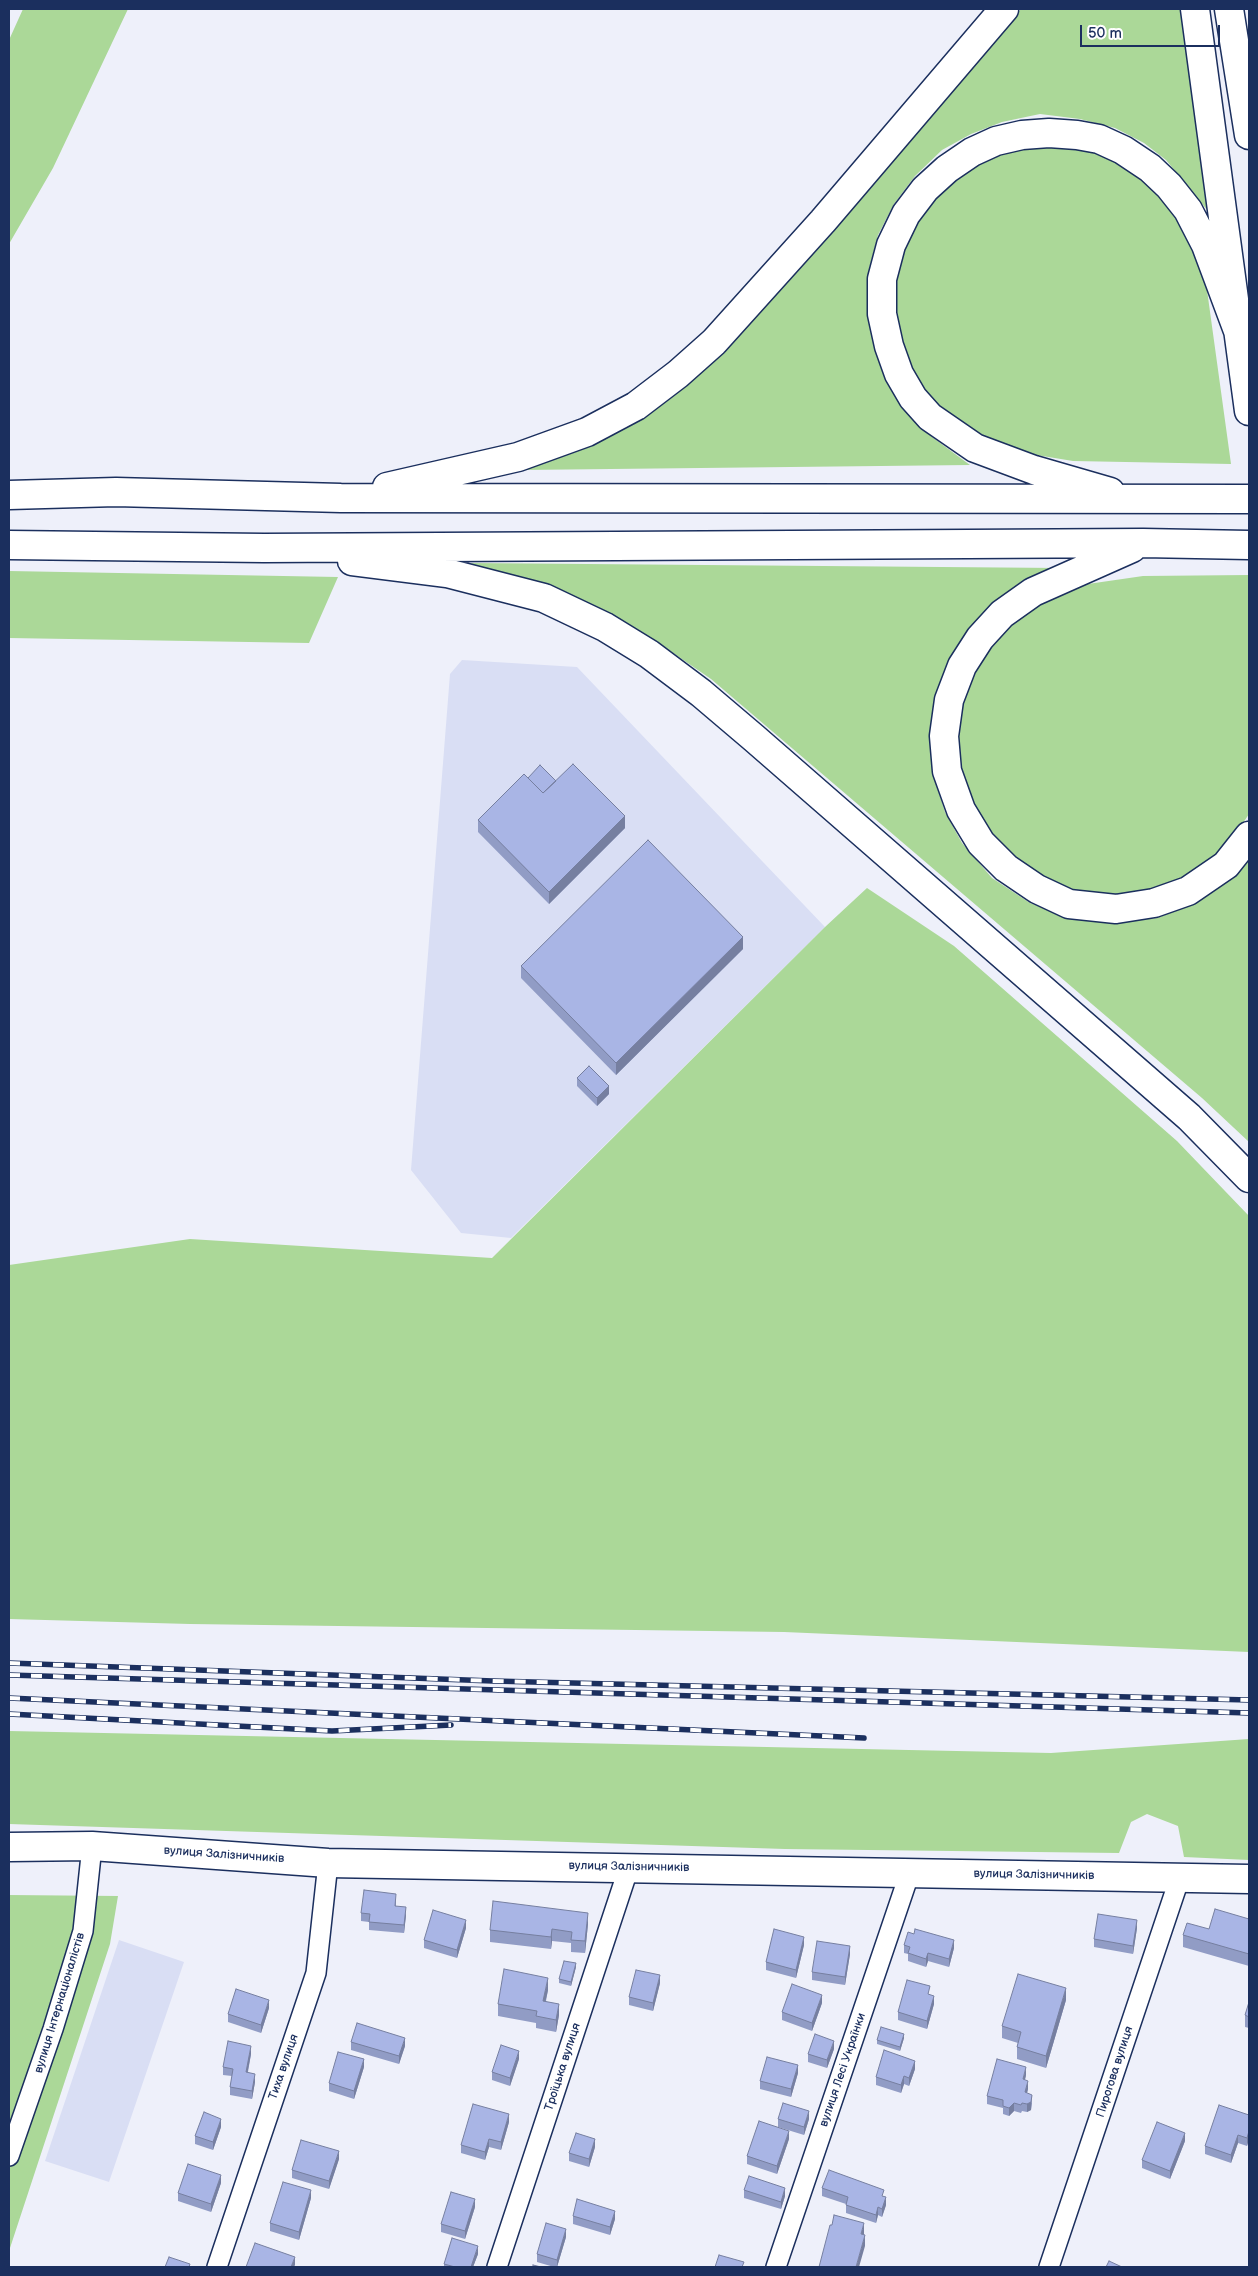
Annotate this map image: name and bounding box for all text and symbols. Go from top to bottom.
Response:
scale bar [1083,15,1223,47]
text: 50 m [1088,24,1122,43]
street label: вулиця Залізничників [163,1844,285,1866]
street label: вулиця Залізничників [569,1859,689,1875]
street label: вулиця Залізничників [974,1867,1094,1883]
street label: вулиця Інтернаціоналістів [32,1931,88,2075]
street label: вулиця Лесі Українки [817,2011,869,2129]
street label: Троїцька вулиця [542,2021,584,2113]
street label: Пирогова вулиця [1093,2025,1137,2119]
street label: Тиха вулиця [266,2032,302,2102]

